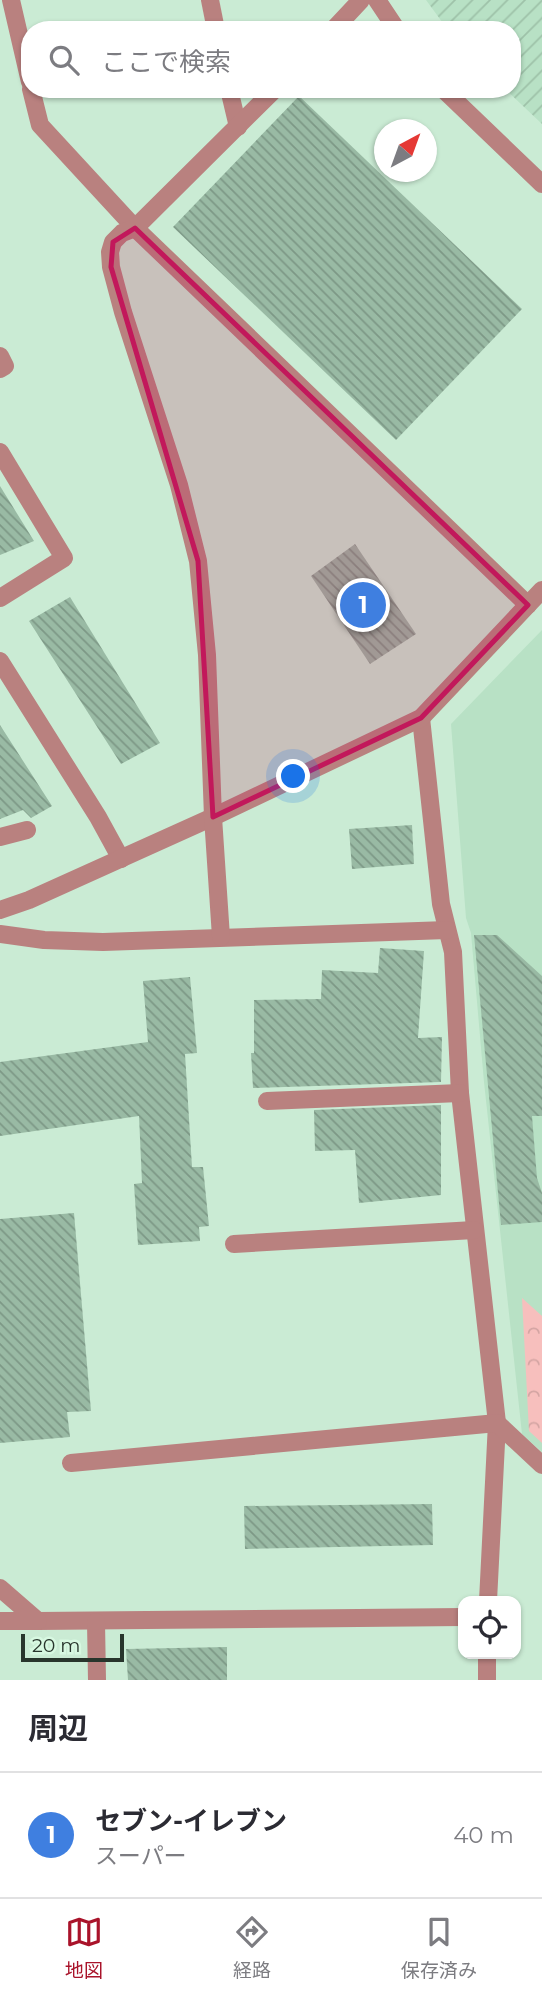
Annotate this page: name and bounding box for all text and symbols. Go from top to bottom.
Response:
search box [21,21,521,98]
icon: search [45,41,83,79]
text: ここで検索 [101,46,231,78]
north arrow [374,119,437,182]
pin: 1 [340,579,386,631]
your location [276,759,310,793]
map controls [458,1596,521,1659]
button: locate [458,1596,521,1659]
scale bar [21,1631,124,1663]
text: 20 m [32,1634,80,1657]
text: 周辺 [28,1710,88,1747]
text: セブン-イレブン [95,1805,287,1837]
text: 1 [46,1821,56,1849]
text: 40 m [453,1821,514,1849]
text: スーパー [95,1842,187,1870]
tab: 地図 [65,1913,103,1982]
tab: 経路 [233,1913,271,1982]
tab: 保存済み [401,1913,477,1982]

